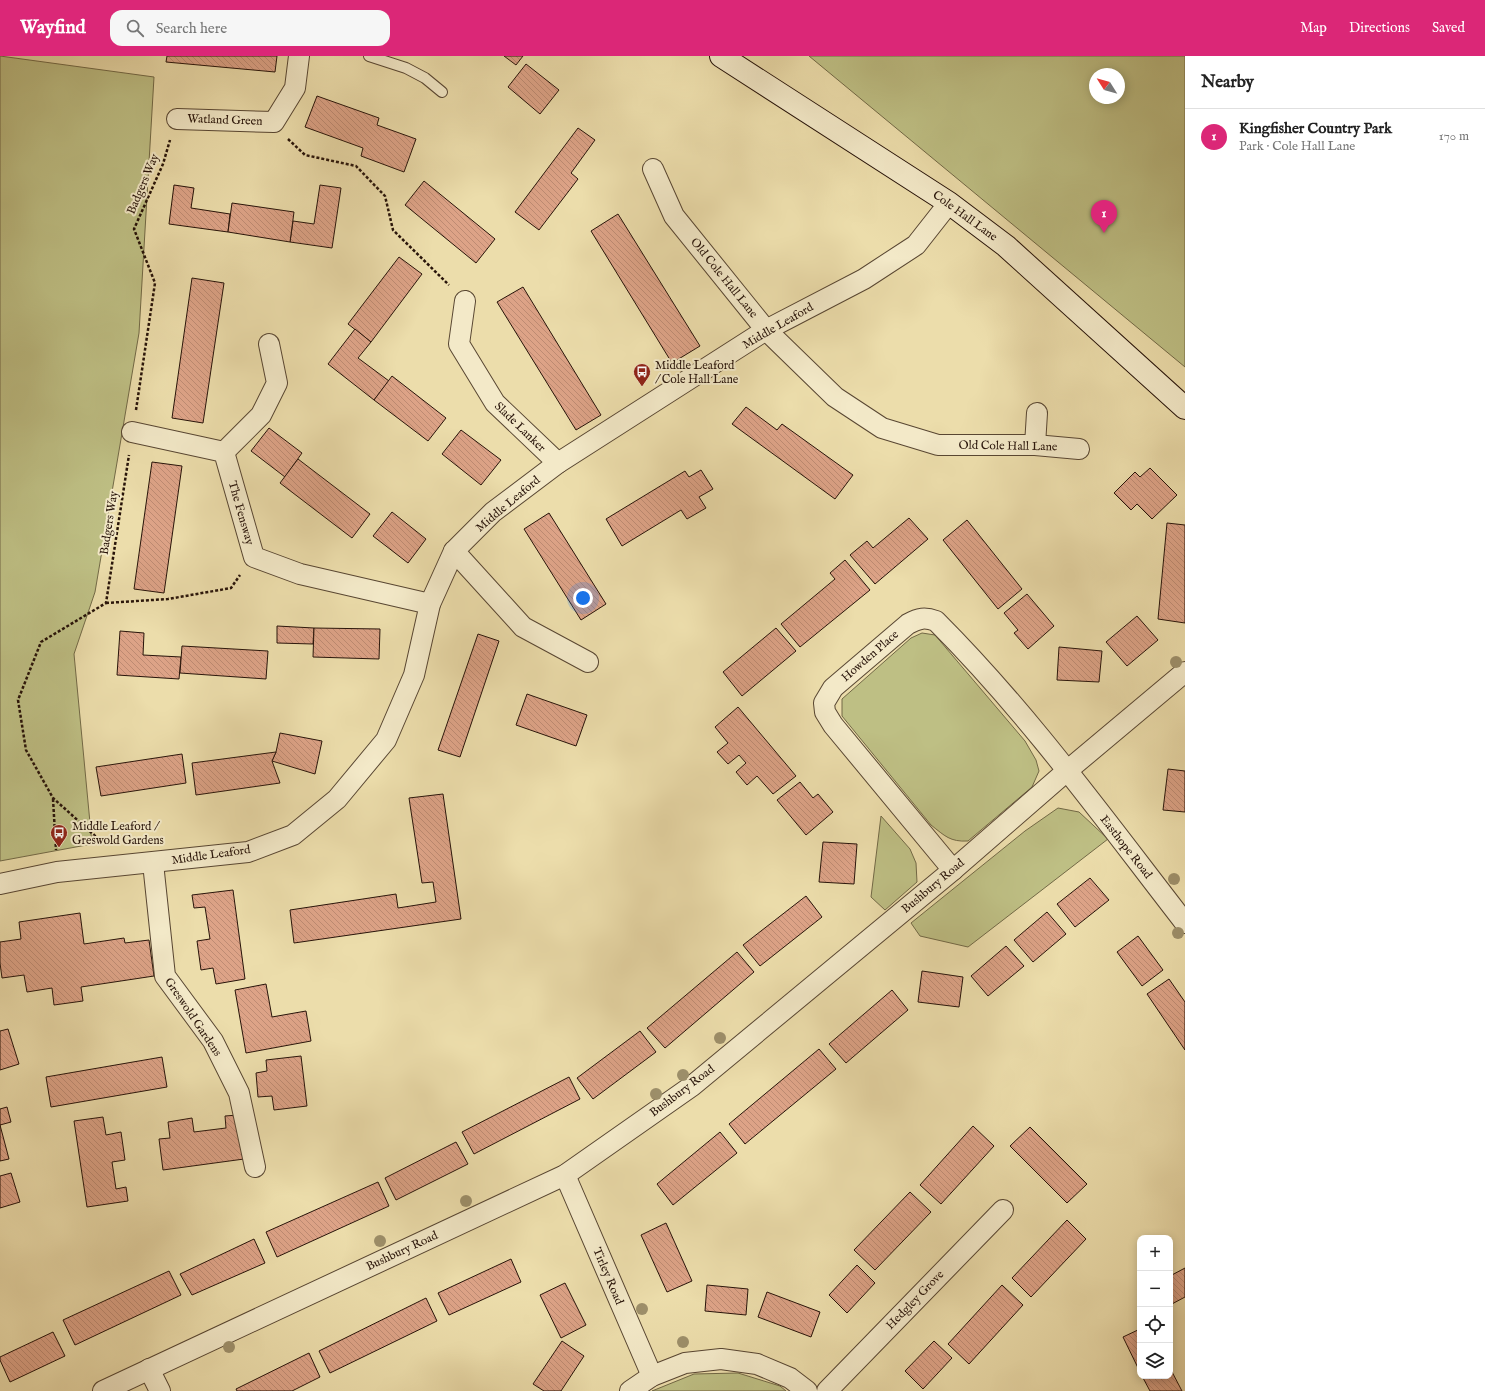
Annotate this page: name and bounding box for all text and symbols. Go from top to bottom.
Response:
search box [110,10,390,46]
text: Wayfind [20,16,86,40]
icon: search [124,17,146,39]
text: Search here [156,19,227,38]
text: Map [1300,19,1327,37]
text: Directions [1349,19,1410,37]
text: Saved [1432,19,1465,37]
north arrow [1089,68,1125,104]
text: Nearby [1201,72,1254,93]
street label: Watland Green [187,111,263,129]
text: Kingfisher Country Park [1239,119,1392,138]
text: 1 [1212,128,1216,145]
text: 170 m [1439,128,1469,145]
text: Park · Cole Hall Lane [1239,138,1355,155]
street label: Badgers Way [124,151,163,217]
street label: Cole Hall Lane [930,187,1001,245]
pin: 1 [1091,200,1117,233]
street label: Old Cole Hall Lane [687,235,761,322]
street label: Middle Leaford [740,299,817,352]
place label: Middle Leaford / Cole Hall Lane [655,358,739,387]
bus stop icon: Middle Leaford / Cole Hall Lane [632,362,652,387]
street label: Slade Lanker [491,399,549,456]
street label: Old Cole Hall Lane [958,438,1058,454]
street label: Middle Leaford [473,472,544,535]
street label: The Fensway [225,479,257,547]
street label: Badgers Way [97,490,121,556]
your location [573,588,593,608]
street label: Howden Place [838,627,902,685]
street label: Easthope Road [1096,812,1156,883]
place label: Middle Leaford / Greswold Gardens [72,819,164,848]
bus stop icon: Middle Leaford / Greswold Gardens [49,823,69,848]
street label: Middle Leaford [171,842,252,868]
street label: Bushbury Road [899,855,968,917]
street label: Greswold Gardens [161,975,225,1059]
street label: Bushbury Road [647,1061,718,1120]
street label: Bushbury Road [364,1228,441,1274]
map controls [1137,1235,1173,1379]
button: + [1137,1235,1173,1271]
street label: Tirley Road [589,1245,627,1307]
street label: Hedgley Grove [883,1267,947,1333]
button: − [1137,1271,1173,1307]
button: locate [1137,1307,1173,1343]
button: layers [1137,1343,1173,1379]

